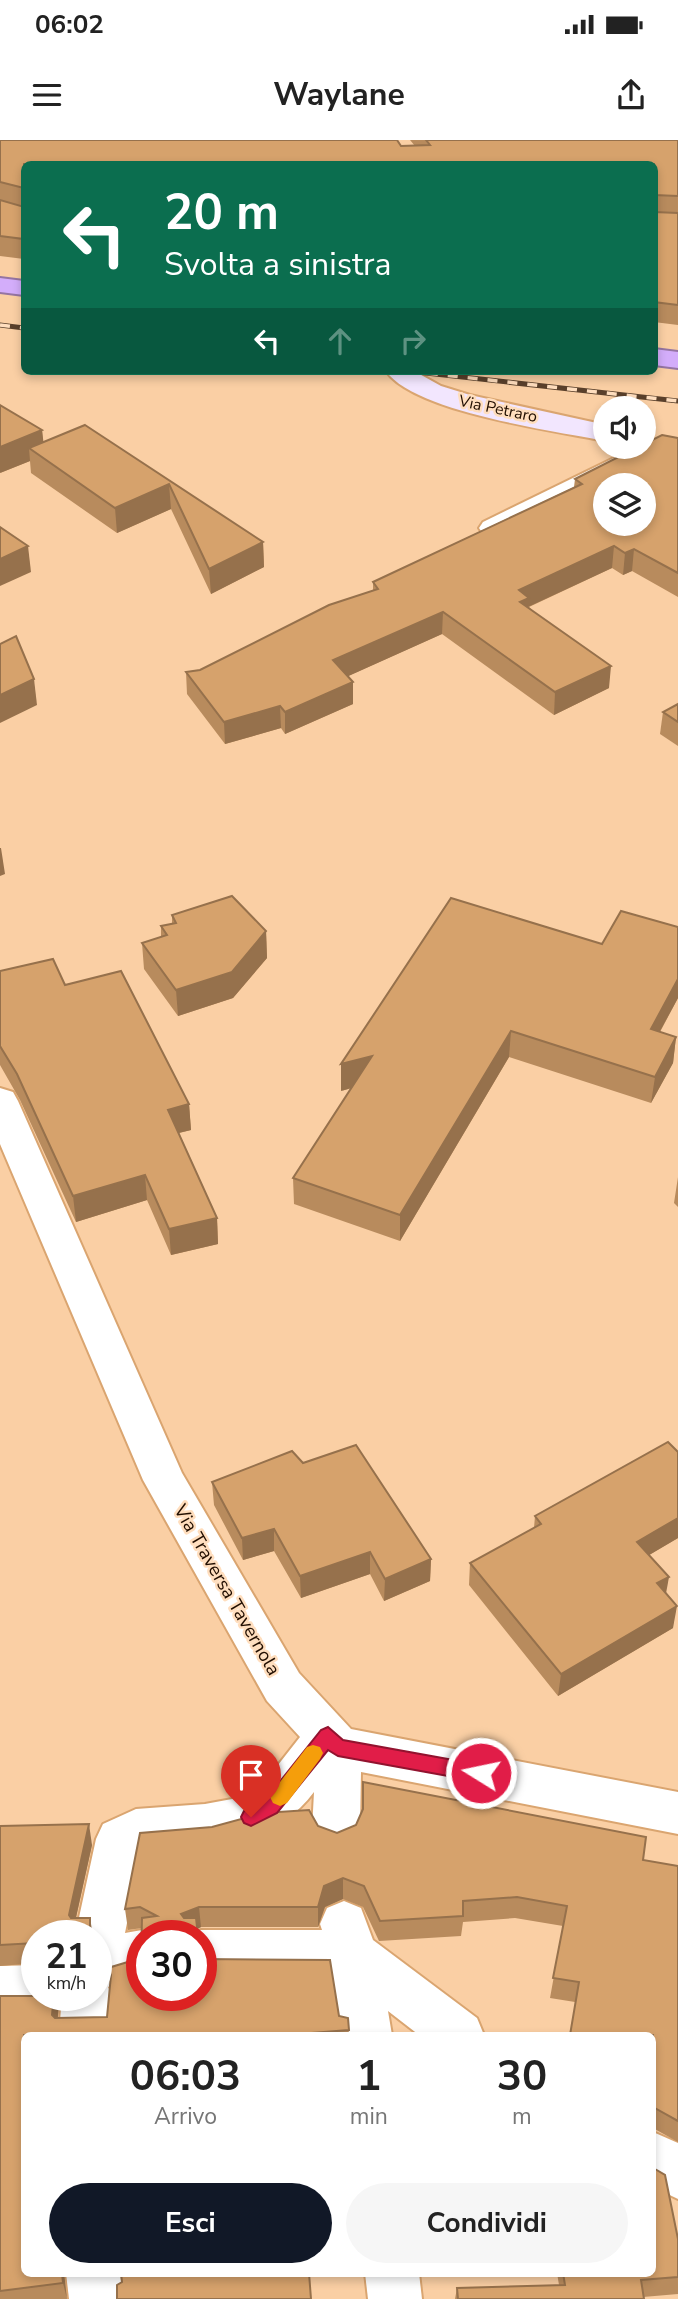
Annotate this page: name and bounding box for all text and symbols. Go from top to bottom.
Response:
text: 06:02 [35,7,104,42]
text: Waylane [273,73,405,116]
icon: menu [28,76,66,114]
icon: share [612,76,650,114]
text: 20 m [164,179,279,246]
icon: left [49,189,140,280]
text: Svolta a sinistra [164,243,391,286]
icon: left [248,322,286,360]
icon: ahead [321,322,359,360]
icon: right [394,322,432,360]
street label: Via Petraro [456,390,539,428]
map controls [593,396,656,536]
button: sound [593,396,656,459]
button: layers [593,473,656,536]
street label: Via Traversa Tavernola [167,1499,287,1680]
position arrow [444,1736,518,1810]
pin [221,1745,281,1817]
icon: arrive [232,1756,270,1794]
speed limit sign: 30 [126,1920,217,2011]
text: 21 [45,1933,88,1980]
text: km/h [47,1971,86,1995]
text: 06:03 [130,2048,241,2105]
text: 1 [356,2048,381,2105]
text: 30 [497,2048,547,2105]
text: Arrivo [154,2101,217,2132]
text: min [350,2101,388,2132]
text: m [512,2101,532,2132]
button: Esci [49,2183,332,2263]
button: Condividi [346,2183,628,2263]

